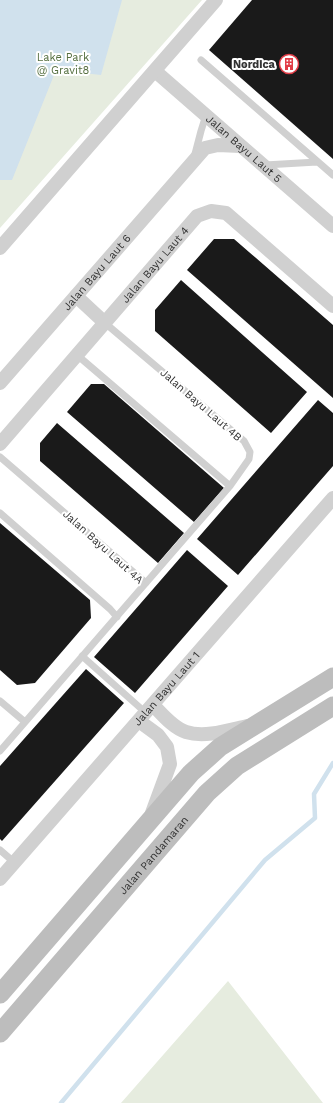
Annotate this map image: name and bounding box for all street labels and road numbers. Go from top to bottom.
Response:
street label: Jalan Bayu Laut 5 [203,112,285,185]
street label: Jalan Bayu Laut 4 [118,224,192,305]
street label: Jalan Bayu Laut 6 [60,231,133,313]
street label: Jalan Bayu Laut 4B [158,366,244,444]
street label: Jalan Bayu Laut 4A [60,507,146,587]
street label: Jalan Bayu Laut 1 [131,649,202,728]
street label: Jalan Pandamaran [116,813,191,897]

